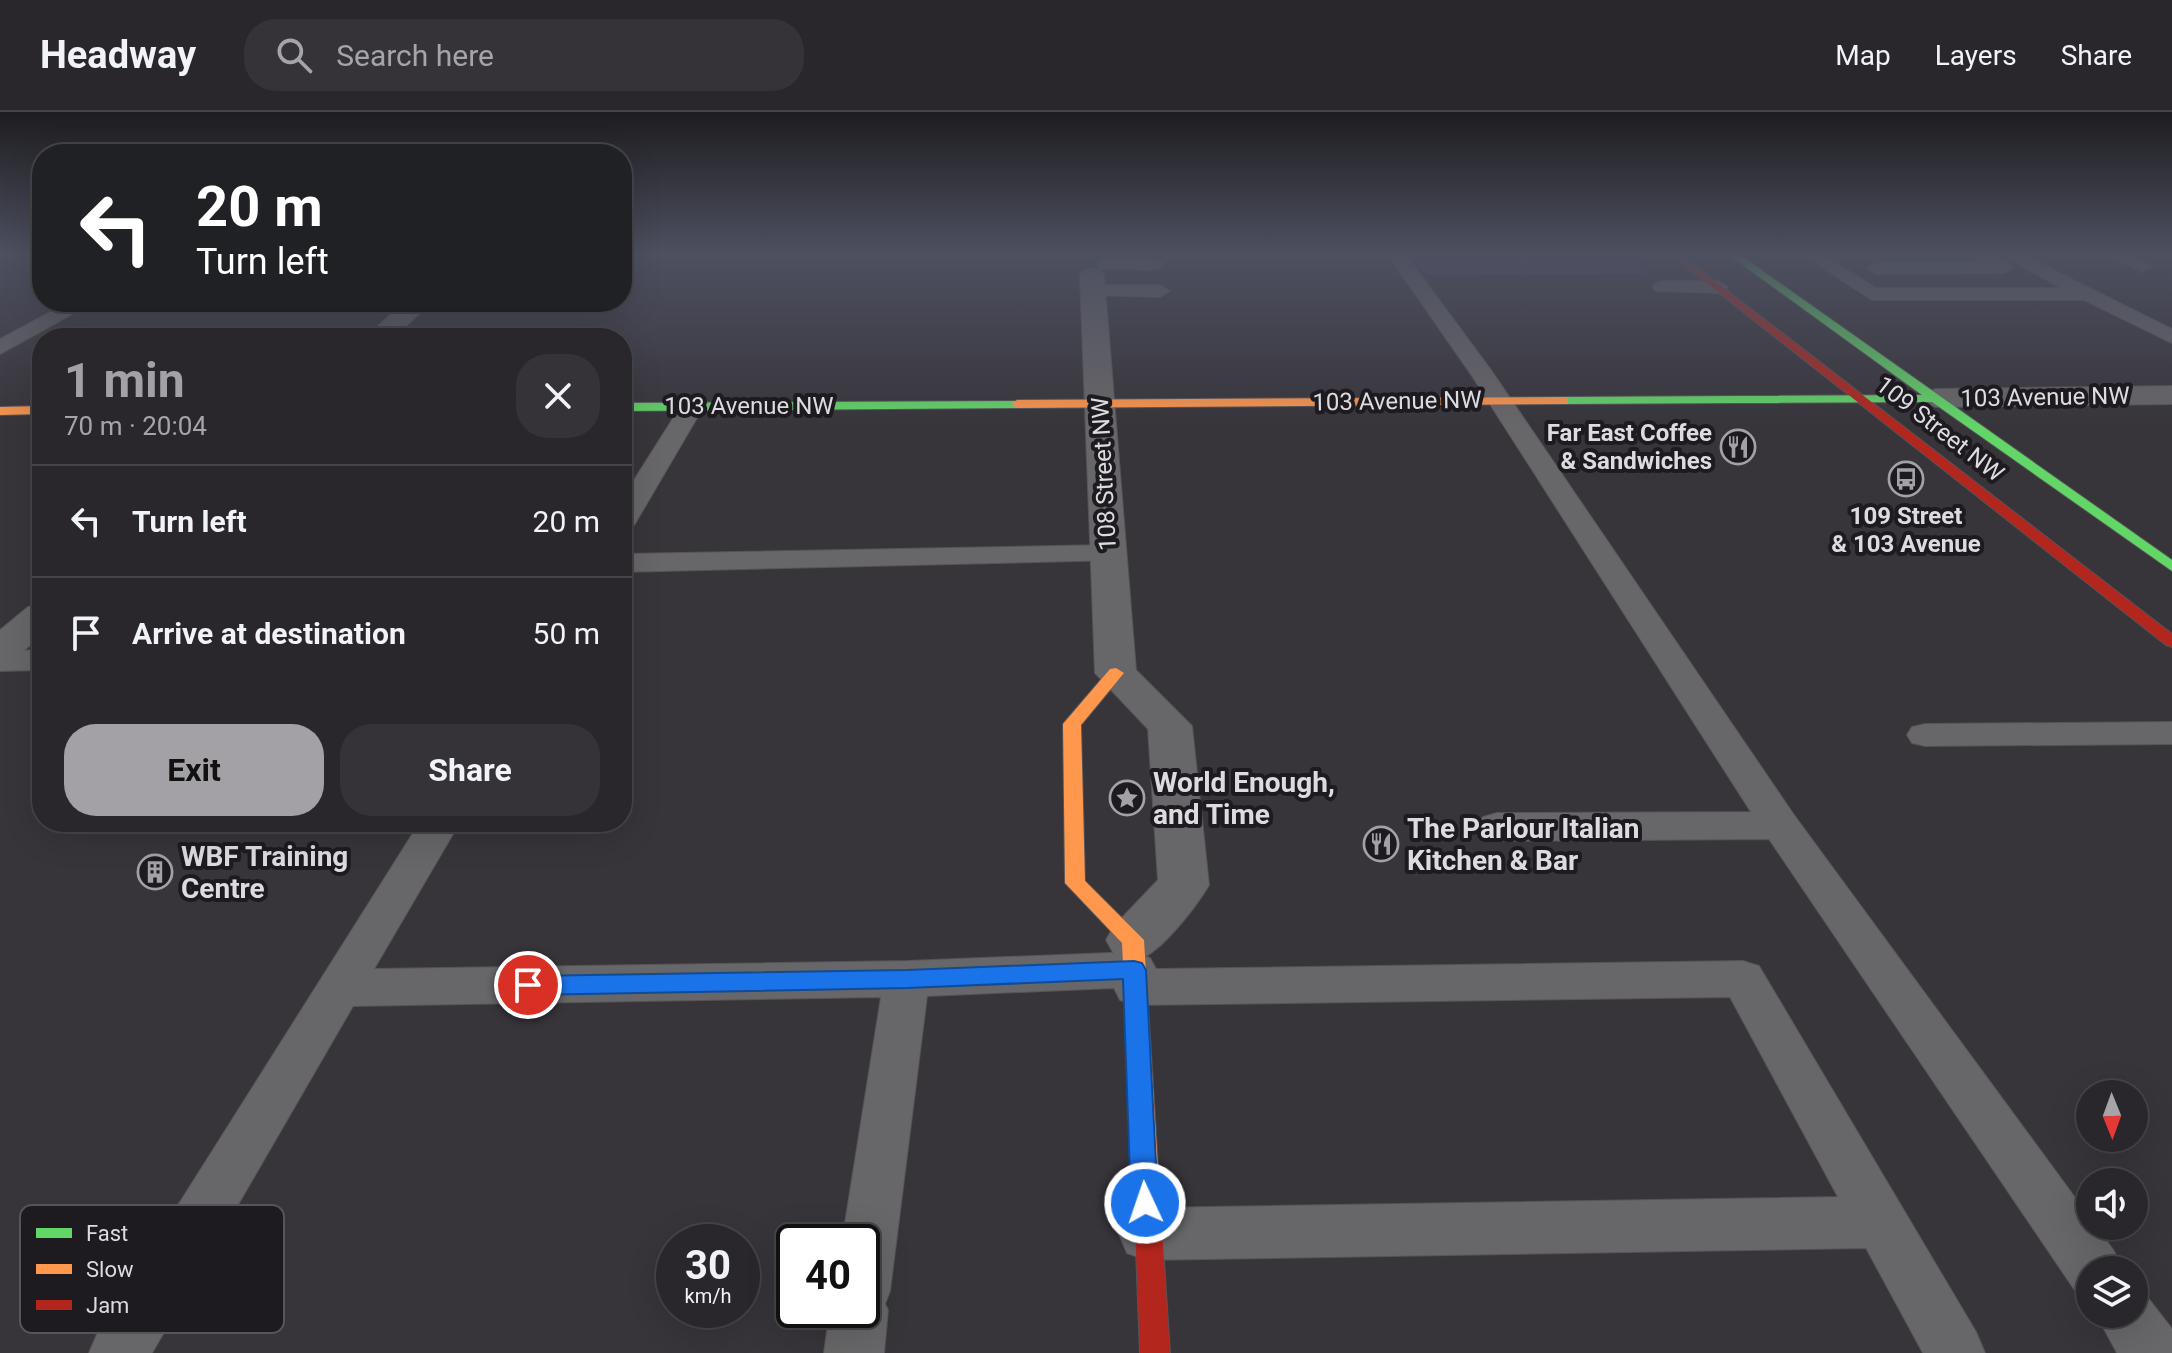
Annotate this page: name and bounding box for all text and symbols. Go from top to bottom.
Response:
search box [244,19,804,91]
text: Headway [40,33,196,77]
icon: search [272,33,316,77]
text: Search here [336,38,494,73]
text: Map [1835,39,1891,72]
text: Layers [1935,39,2017,72]
text: Share [2061,39,2132,72]
text: 20 m [196,174,323,240]
icon: left [64,176,168,280]
text: Turn left [196,241,329,283]
text: 1 min [64,352,185,409]
button: close [516,354,600,438]
street label: 109 Street NW [1871,371,2009,487]
street label: 103 Avenue NW [1960,382,2130,412]
street label: 103 Avenue NW [1312,386,1482,416]
street label: 103 Avenue NW [664,392,834,420]
street label: 108 Street NW [1086,396,1122,552]
text: 70 m · 20:04 [64,411,207,441]
place label: Far East Coffee & Sandwiches [1547,419,1712,475]
restaurant icon: Far East Coffee & Sandwiches [1719,428,1757,466]
bus stop icon: 109 Street & 103 Avenue [1887,460,1925,498]
icon: left [64,499,108,543]
place label: 109 Street & 103 Avenue [1831,502,1981,558]
text: Turn left [132,504,247,539]
text: 20 m [533,504,600,539]
icon: arrive [64,611,108,655]
text: Arrive at destination [132,616,406,651]
text: 50 m [533,616,600,651]
button: Exit [64,724,324,816]
button: Share [340,724,600,816]
place label: World Enough, and Time [1153,766,1335,831]
place icon: World Enough, and Time [1108,779,1146,817]
place label: The Parlour Italian Kitchen & Bar [1407,812,1640,877]
restaurant icon: The Parlour Italian Kitchen & Bar [1362,825,1400,863]
place label: WBF Training Centre [181,840,348,905]
building icon: WBF Training Centre [136,853,174,891]
pin [494,951,562,1019]
icon: arrive [506,963,550,1007]
north arrow [2076,1080,2148,1152]
map controls [2076,1080,2148,1328]
position arrow [1103,1161,1187,1245]
button: sound [2076,1168,2148,1240]
legend [20,1205,284,1333]
text: Fast [86,1221,128,1246]
speed limit sign: 40 [776,1224,880,1328]
text: 30 [685,1242,731,1289]
button: layers [2076,1256,2148,1328]
text: Slow [86,1257,134,1282]
text: km/h [685,1284,731,1308]
text: Jam [86,1293,129,1318]

